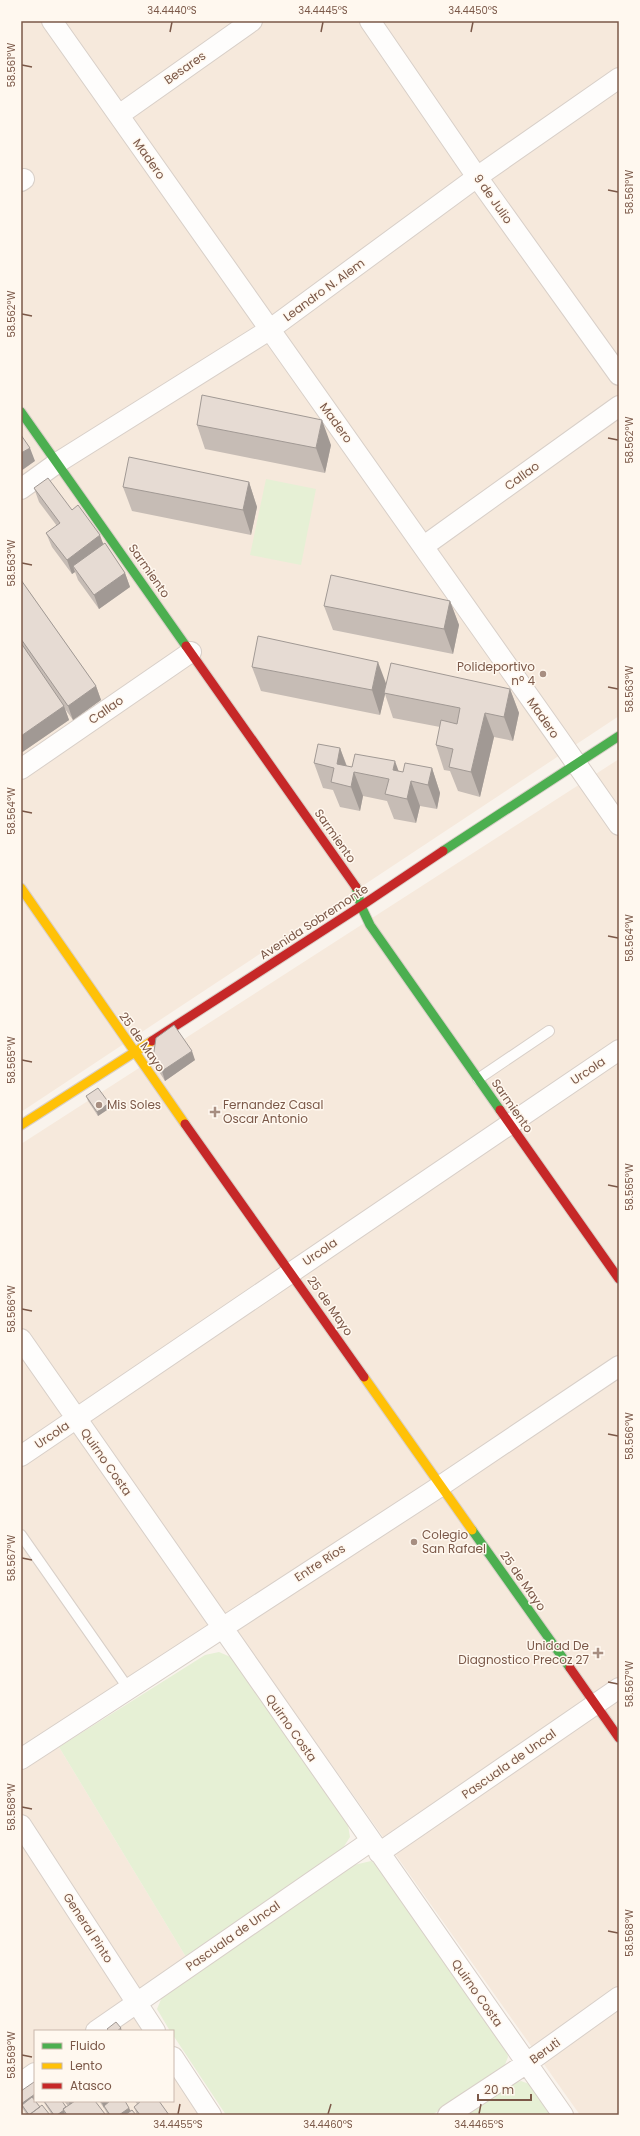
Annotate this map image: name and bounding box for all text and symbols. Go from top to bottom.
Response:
text: 34.4440°S [147,3,197,18]
text: 34.4445°S [298,3,348,18]
text: 34.4450°S [448,3,498,18]
text: 58.561°W [4,43,19,87]
street label: Besares [160,47,209,88]
street label: Madero [129,135,170,183]
street label: 9 de Julio [470,170,517,227]
text: 58.561°W [622,170,637,214]
street label: Leandro N. Alem [280,254,368,325]
text: 58.562°W [4,290,19,337]
street label: Madero [316,399,357,447]
text: 58.562°W [622,416,637,463]
street label: Callao [501,457,543,494]
text: 58.563°W [4,539,19,587]
street label: Sarmiento [125,540,174,601]
place label: Polideportivo nº 4 [457,658,535,689]
text: 58.563°W [622,665,637,713]
marker: Polideportivo nº 4 [538,669,548,679]
street label: Callao [85,691,127,728]
street label: Madero [523,694,564,742]
text: 58.564°W [4,787,19,835]
street label: Sarmiento [311,805,360,866]
street label: Avenida Sobremonte [256,880,371,963]
text: 58.564°W [622,914,637,962]
street label: 25 de Mayo [116,1008,169,1075]
text: 58.565°W [4,1036,19,1084]
street label: Urcola [567,1053,608,1088]
street label: Sarmiento [488,1075,537,1136]
place label: Mis Soles [107,1096,161,1113]
place label: Fernandez Casal Oscar Antonio [223,1096,323,1127]
marker: Mis Soles [94,1100,104,1110]
marker: Fernandez Casal Oscar Antonio [210,1107,220,1117]
text: 58.565°W [622,1163,637,1211]
street label: Urcola [299,1234,340,1269]
street label: 25 de Mayo [304,1272,357,1339]
text: 58.566°W [4,1285,19,1333]
text: 58.566°W [622,1412,637,1460]
street label: Urcola [31,1417,72,1452]
street label: Quirno Costa [77,1425,136,1499]
place label: Colegio San Rafael [422,1526,486,1557]
text: 58.567°W [4,1534,19,1581]
marker: Colegio San Rafael [409,1537,419,1547]
street label: Entre Ríos [291,1540,348,1585]
street label: 25 de Mayo [497,1547,550,1614]
place label: Unidad De Diagnostico Precoz 27 [458,1637,589,1668]
marker: Unidad De Diagnostico Precoz 27 [592,1647,604,1659]
text: 58.567°W [622,1660,637,1707]
street label: Quirno Costa [262,1691,321,1765]
street label: Pascuala de Uncal [458,1725,559,1803]
text: 58.568°W [4,1783,19,1831]
street label: General Pinto [59,1889,118,1966]
street label: Pascuala de Uncal [182,1897,283,1975]
text: 58.568°W [622,1909,637,1957]
street label: Quirno Costa [448,1956,507,2030]
legend [34,2030,174,2102]
text: 58.569°W [4,2031,19,2079]
street label: Beruti [526,2034,564,2068]
text: Fluido [70,2037,106,2054]
text: Lento [70,2057,103,2074]
scale bar [478,2076,531,2102]
text: Atasco [70,2077,112,2094]
text: 20 m [484,2081,514,2098]
text: 34.4455°S [153,2117,203,2132]
text: 34.4460°S [303,2117,353,2132]
text: 34.4465°S [454,2117,504,2132]

